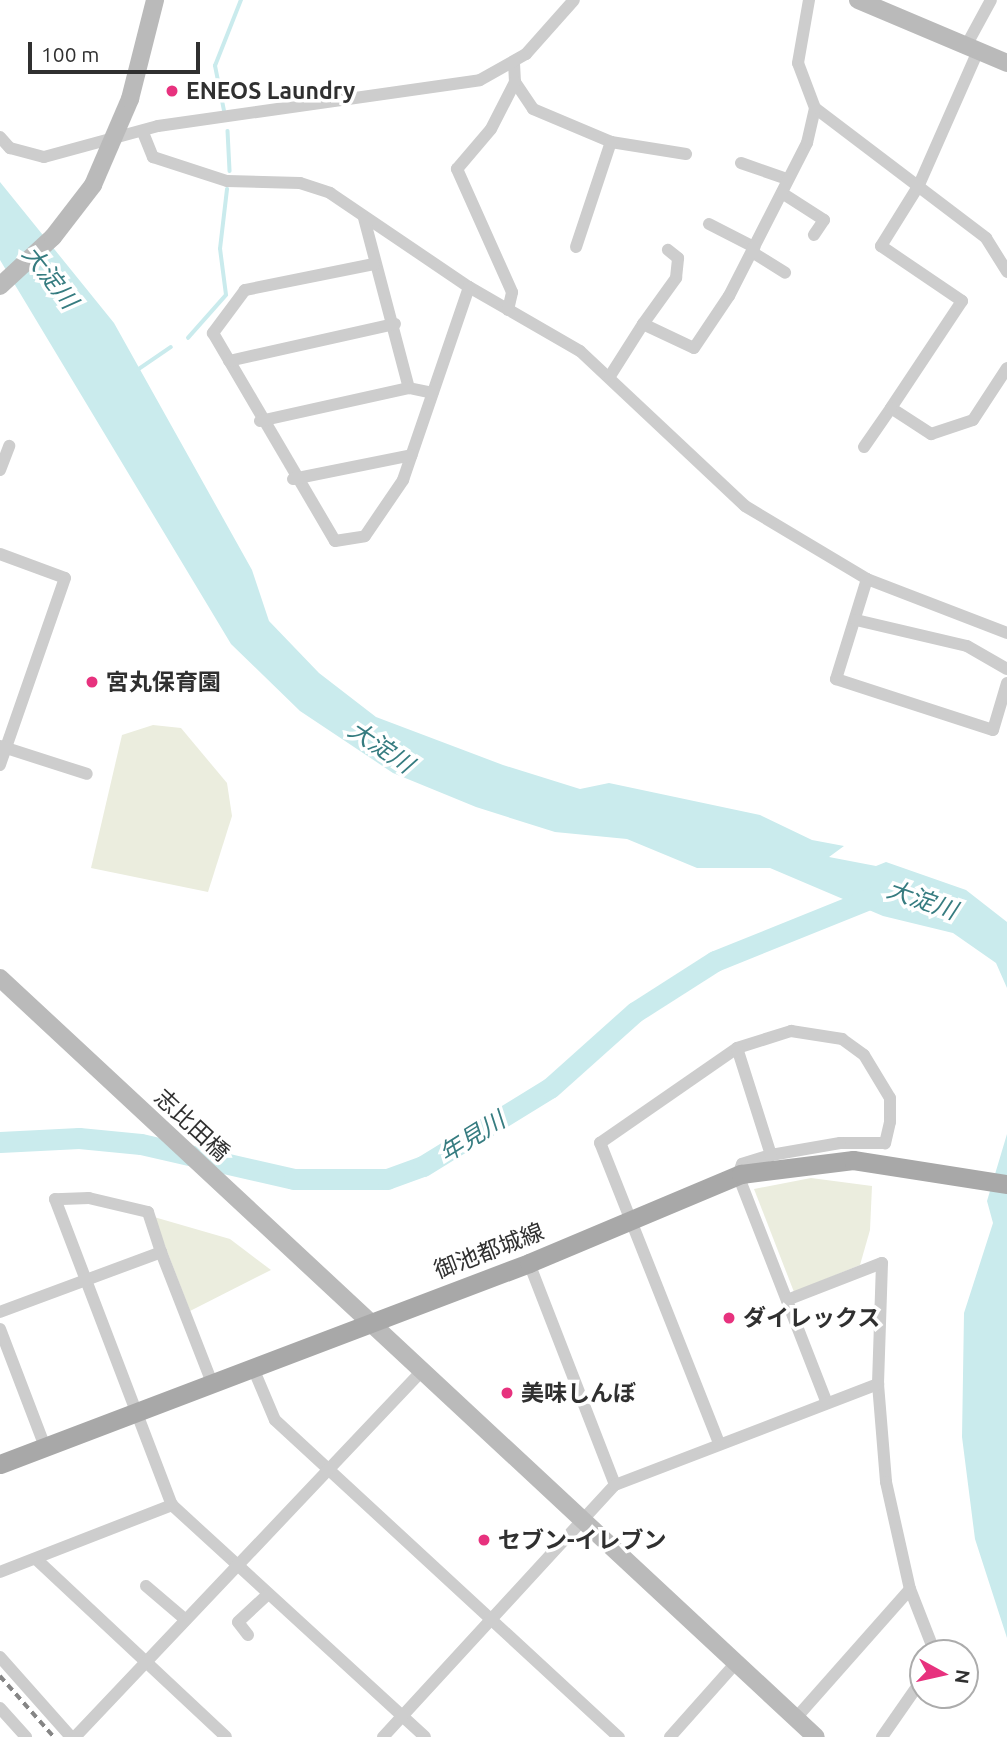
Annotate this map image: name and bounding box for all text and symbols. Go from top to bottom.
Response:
scale bar [32,28,203,72]
text: 100 m [41,42,99,66]
place label: ENEOS Laundry [186,77,355,105]
marker: ENEOS Laundry [164,83,180,99]
water label: 大淀川 [16,240,84,314]
place label: 宮丸保育園 [106,668,221,696]
marker: 宮丸保育園 [84,674,100,690]
water label: 大淀川 [343,715,419,779]
water label: 大淀川 [883,875,961,925]
street label: 志比田橋 [149,1084,235,1166]
water label: 年見川 [434,1106,510,1168]
street label: 御池都城線 [430,1218,548,1284]
place label: ダイレックス [743,1304,881,1332]
marker: ダイレックス [721,1310,737,1326]
place label: 美味しんぼ [521,1379,636,1407]
marker: 美味しんぼ [499,1385,515,1401]
place label: セブン-イレブン [498,1526,667,1554]
marker: セブン-イレブン [476,1532,492,1548]
north arrow [909,1639,979,1709]
text: N [951,1668,975,1685]

